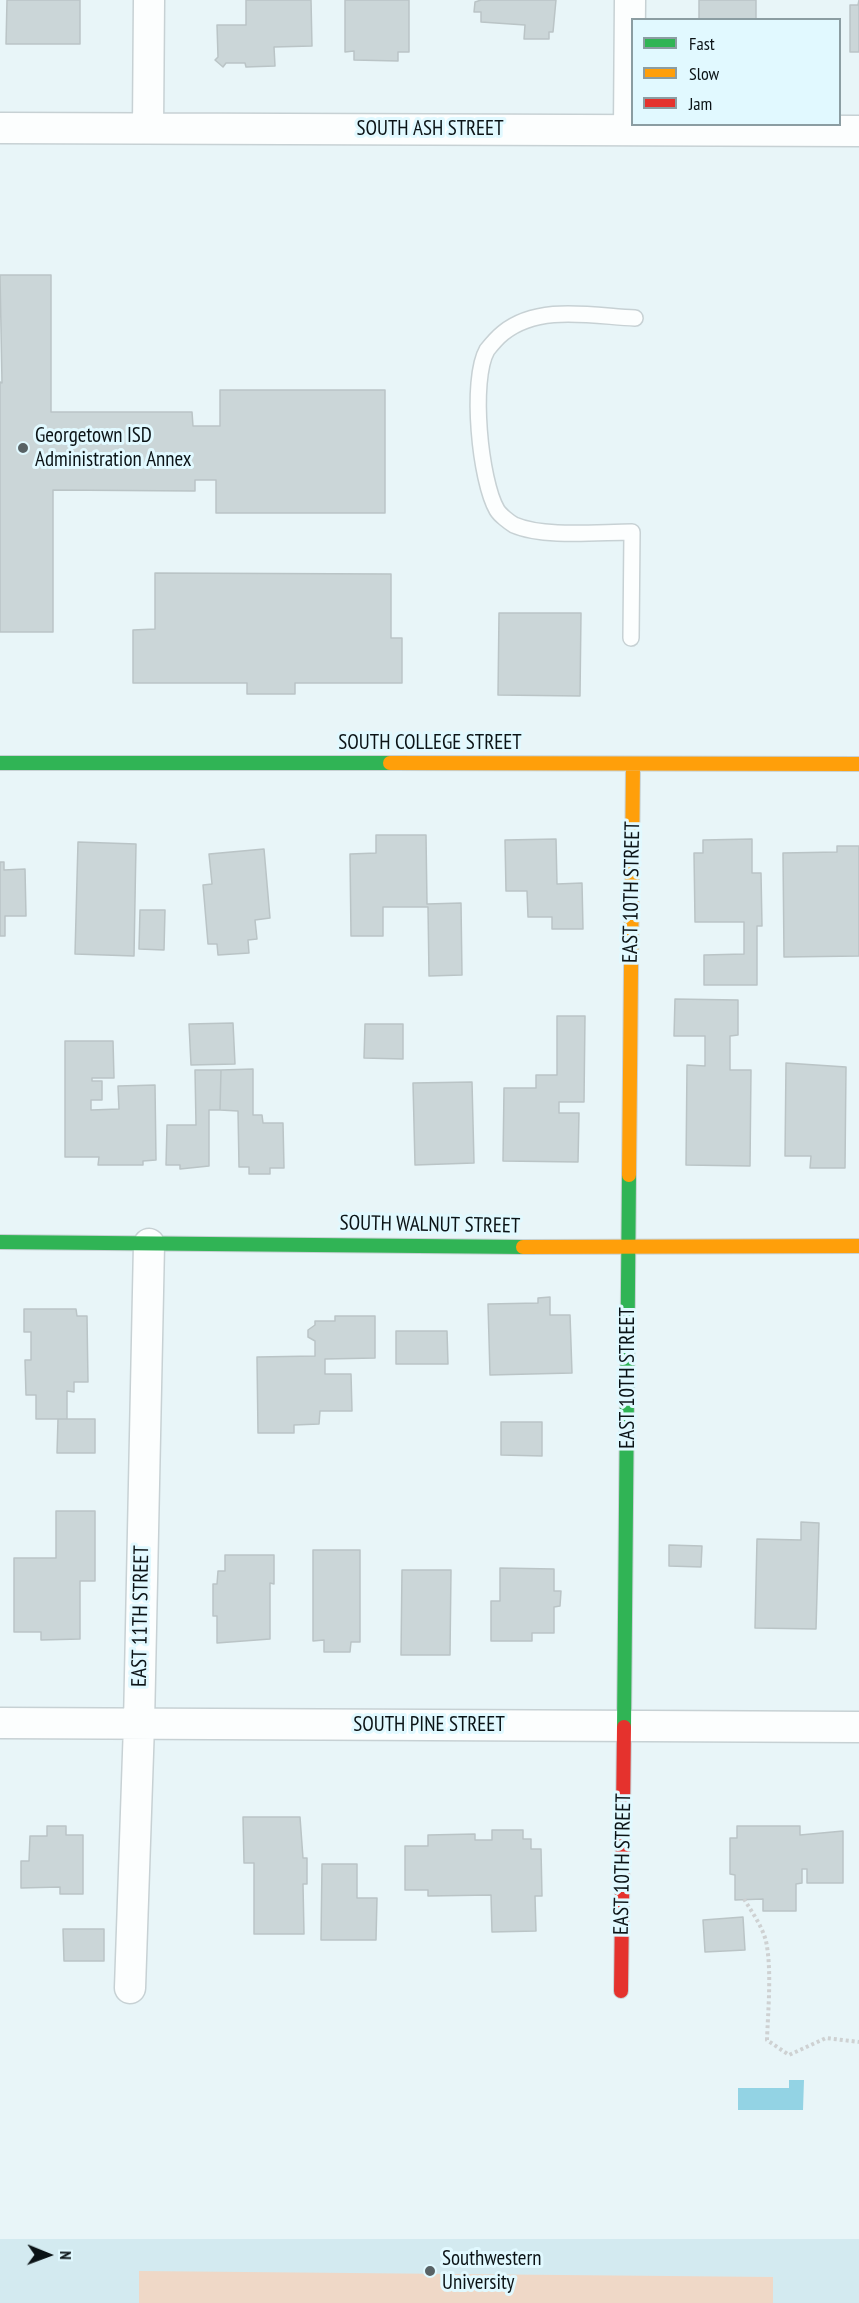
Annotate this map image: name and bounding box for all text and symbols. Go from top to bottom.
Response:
legend [631,18,841,126]
text: Fast [689,32,715,55]
text: Slow [689,62,719,85]
text: Jam [689,92,712,115]
street label: SOUTH ASH STREET [356,116,504,142]
place label: Georgetown ISD Administration Annex [35,423,191,473]
marker: Georgetown ISD Administration Annex [16,441,30,455]
street label: SOUTH COLLEGE STREET [338,730,522,756]
street label: EAST 10TH STREET [618,821,646,963]
street label: SOUTH WALNUT STREET [339,1211,521,1239]
street label: EAST 10TH STREET [615,1307,641,1449]
street label: EAST 11TH STREET [127,1545,155,1687]
street label: SOUTH PINE STREET [353,1712,505,1738]
street label: EAST 10TH STREET [609,1793,637,1935]
north arrow [18,2225,78,2285]
place label: Southwestern University [442,2246,541,2296]
text: N [56,2251,76,2260]
marker: Southwestern University [423,2264,437,2278]

